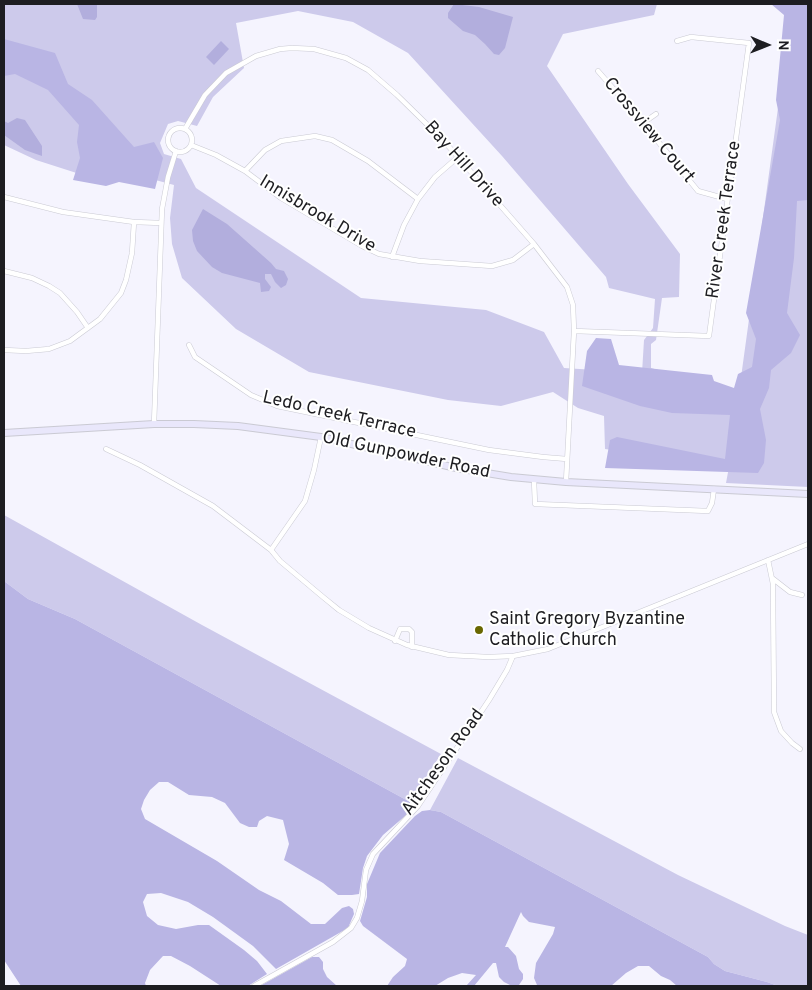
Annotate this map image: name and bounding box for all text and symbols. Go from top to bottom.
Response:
north arrow [742,20,792,70]
text: N [774,40,791,50]
street label: Crossview Court [598,74,698,188]
street label: Bay Hill Drive [419,117,507,213]
street label: River Creek Terrace [703,140,747,300]
street label: Innisbrook Drive [255,172,379,258]
street label: Ledo Creek Terrace [260,388,418,444]
street label: Old Gunpowder Road [320,428,492,484]
place label: Saint Gregory Byzantine Catholic Church [489,609,685,652]
marker: Saint Gregory Byzantine Catholic Church [473,624,485,636]
street label: Aitcheson Road [398,705,490,821]

